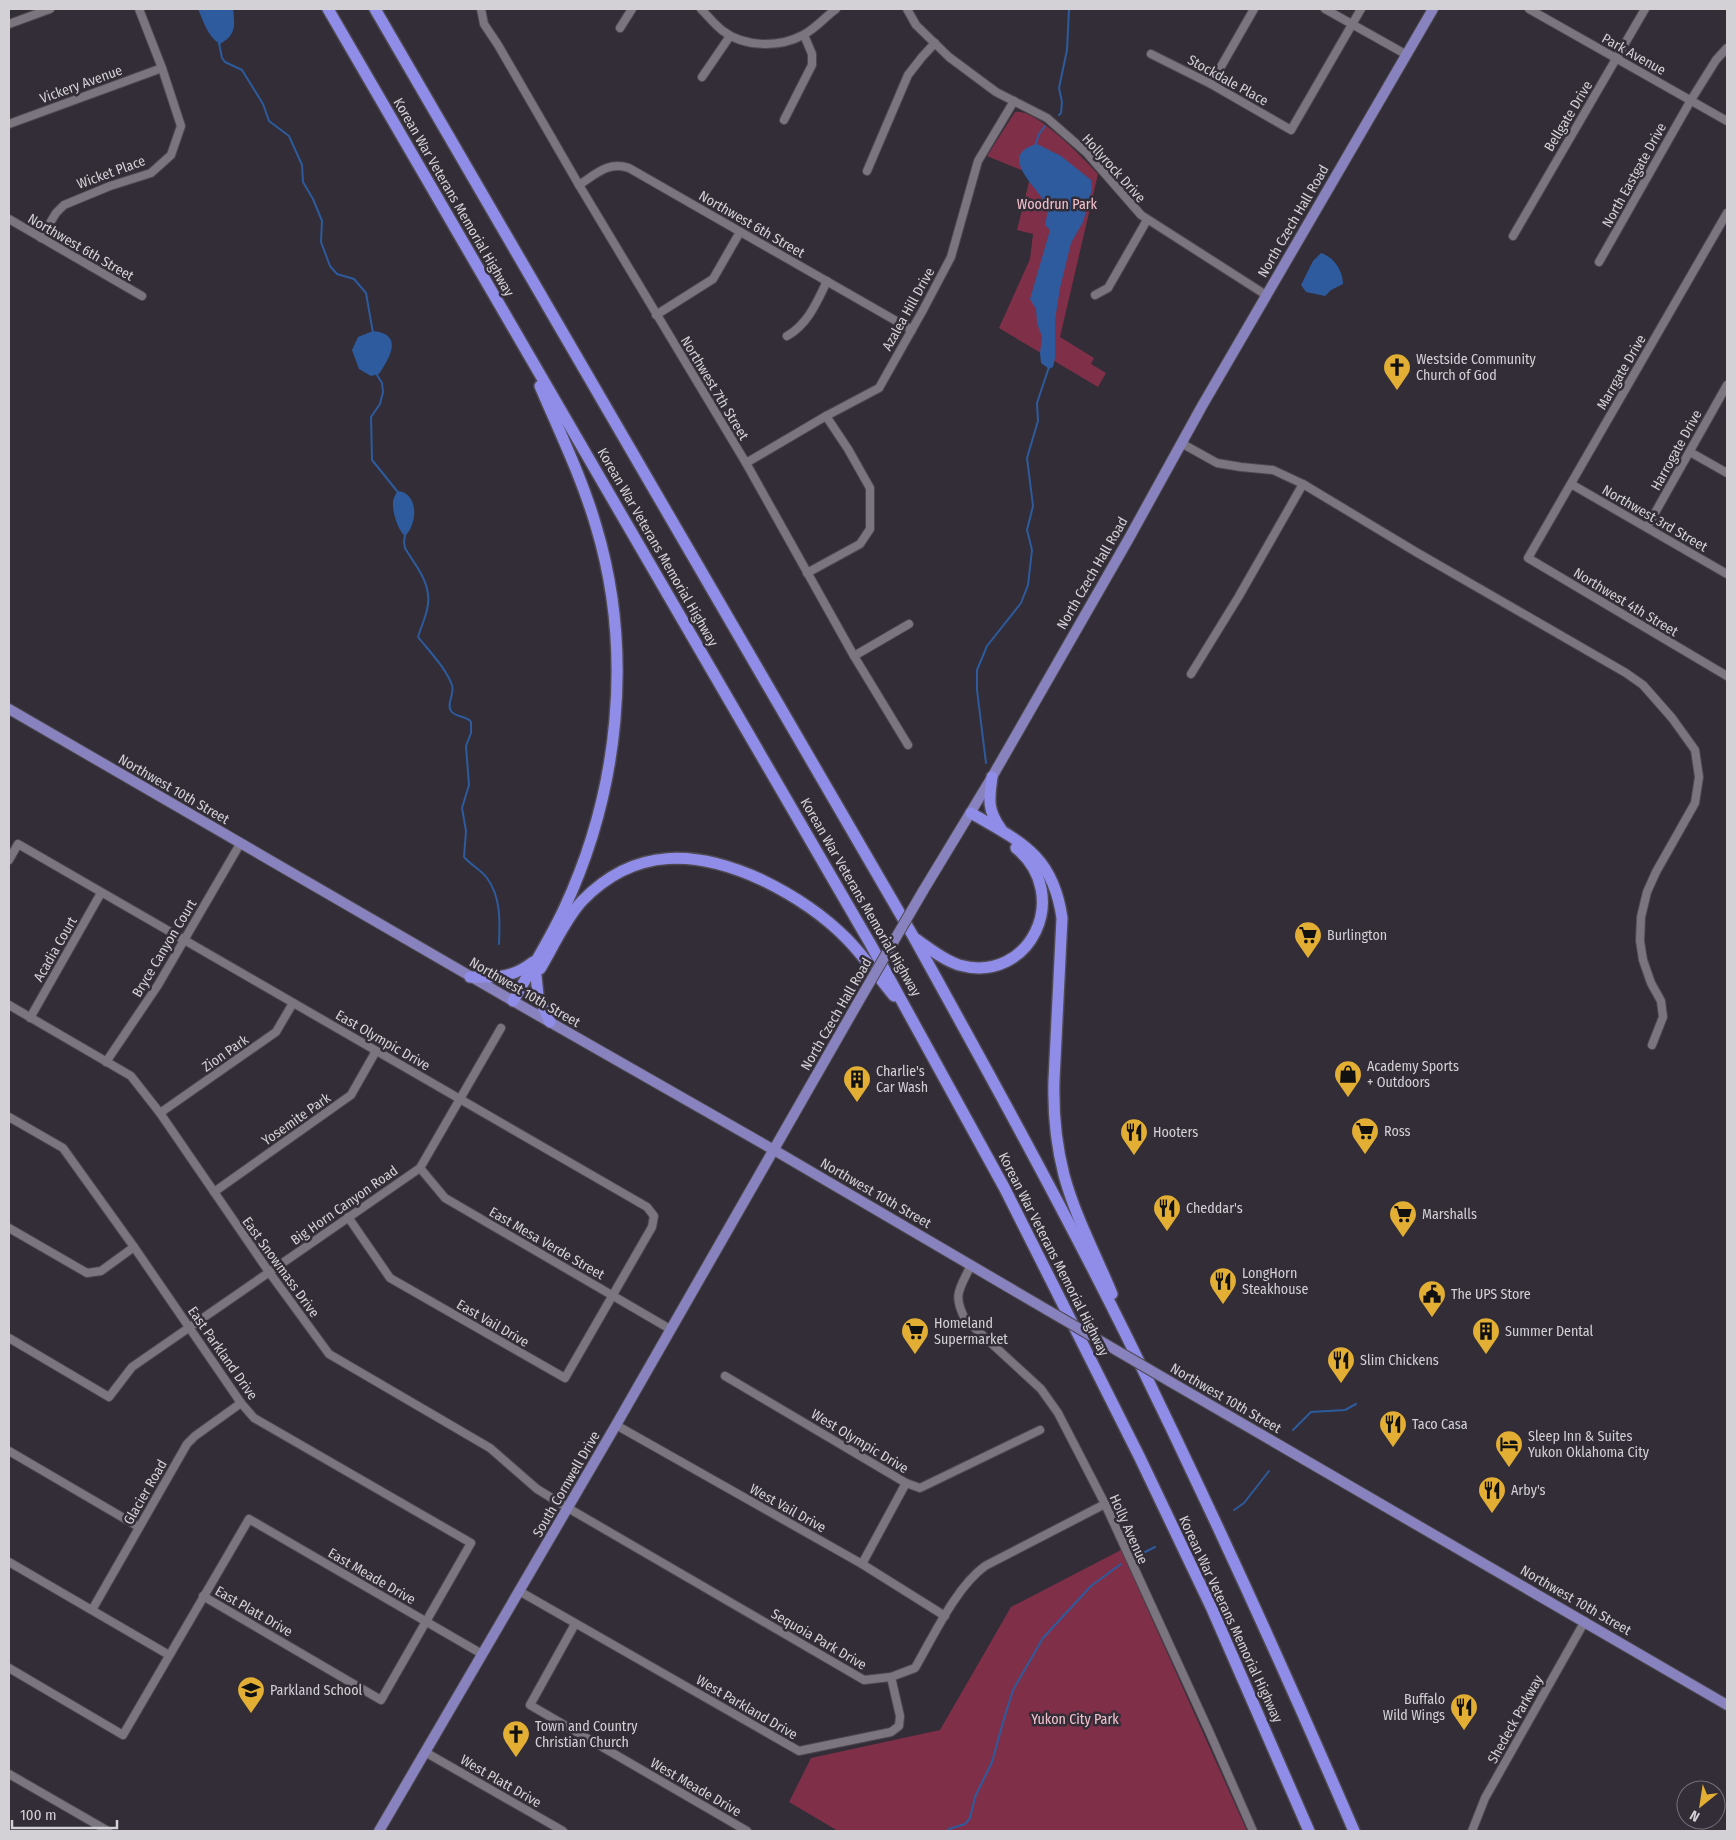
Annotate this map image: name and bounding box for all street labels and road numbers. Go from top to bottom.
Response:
street label: Park Avenue [1599,30,1669,79]
street label: Stockdale Place [1185,51,1271,110]
street label: Vickery Avenue [38,62,125,107]
street label: Bellgate Drive [1541,78,1596,155]
street label: Korean War Veterans Memorial Highway [390,95,518,300]
street label: North Eastgate Drive [1599,120,1670,230]
street label: Hollyrock Drive [1078,130,1149,206]
street label: Wicket Place [75,152,148,193]
street label: North Czech Hall Road [1254,162,1333,280]
street label: Northwest 6th Street [696,187,808,262]
street label: Northwest 6th Street [25,210,137,285]
street label: Azalea Hill Drive [879,265,938,354]
street label: Marrgate Drive [1593,332,1650,413]
street label: Northwest 7th Street [677,333,752,444]
street label: Harrogate Drive [1647,407,1706,493]
street label: Korean War Veterans Memorial Highway [594,445,722,650]
street label: Northwest 3rd Street [1599,481,1711,556]
street label: North Czech Hall Road [1053,514,1132,632]
street label: Northwest 4th Street [1570,564,1682,641]
street label: Northwest 10th Street [115,751,233,828]
street label: Korean War Veterans Memorial Highway [797,795,925,1000]
street label: Bryce Canyon Court [129,896,201,1000]
street label: Acadia Court [30,913,81,985]
street label: Northwest 10th Street [466,954,584,1031]
street label: North Czech Hall Road [797,955,876,1073]
street label: East Olympic Drive [332,1007,433,1074]
street label: Zion Park [199,1031,252,1076]
street label: Yosemite Park [259,1089,334,1149]
street label: Korean War Veterans Memorial Highway [995,1150,1113,1360]
street label: Northwest 10th Street [817,1155,935,1232]
street label: Big Horn Canyon Road [287,1162,401,1249]
street label: East Mesa Verde Street [486,1204,608,1284]
street label: East Snowmass Drive [238,1214,323,1321]
street label: East Vail Drive [454,1296,532,1351]
street label: East Parkland Drive [184,1303,261,1403]
street label: Northwest 10th Street [1167,1360,1285,1437]
street label: West Olympic Drive [808,1406,911,1477]
street label: South Cornwell Drive [529,1428,604,1540]
street label: Glacier Road [120,1457,171,1528]
street label: West Vail Drive [747,1480,829,1536]
street label: Holly Avenue [1106,1492,1152,1567]
street label: Korean War Veterans Memorial Highway [1175,1513,1286,1726]
street label: East Meade Drive [325,1545,418,1608]
street label: Northwest 10th Street [1517,1562,1635,1639]
street label: East Platt Drive [212,1582,296,1641]
street label: Sequoia Park Drive [768,1605,870,1674]
street label: West Parkland Drive [693,1672,801,1743]
street label: Shedeck Parkway [1484,1672,1547,1766]
street label: West Platt Drive [457,1751,544,1812]
street label: West Meade Drive [647,1755,744,1820]

